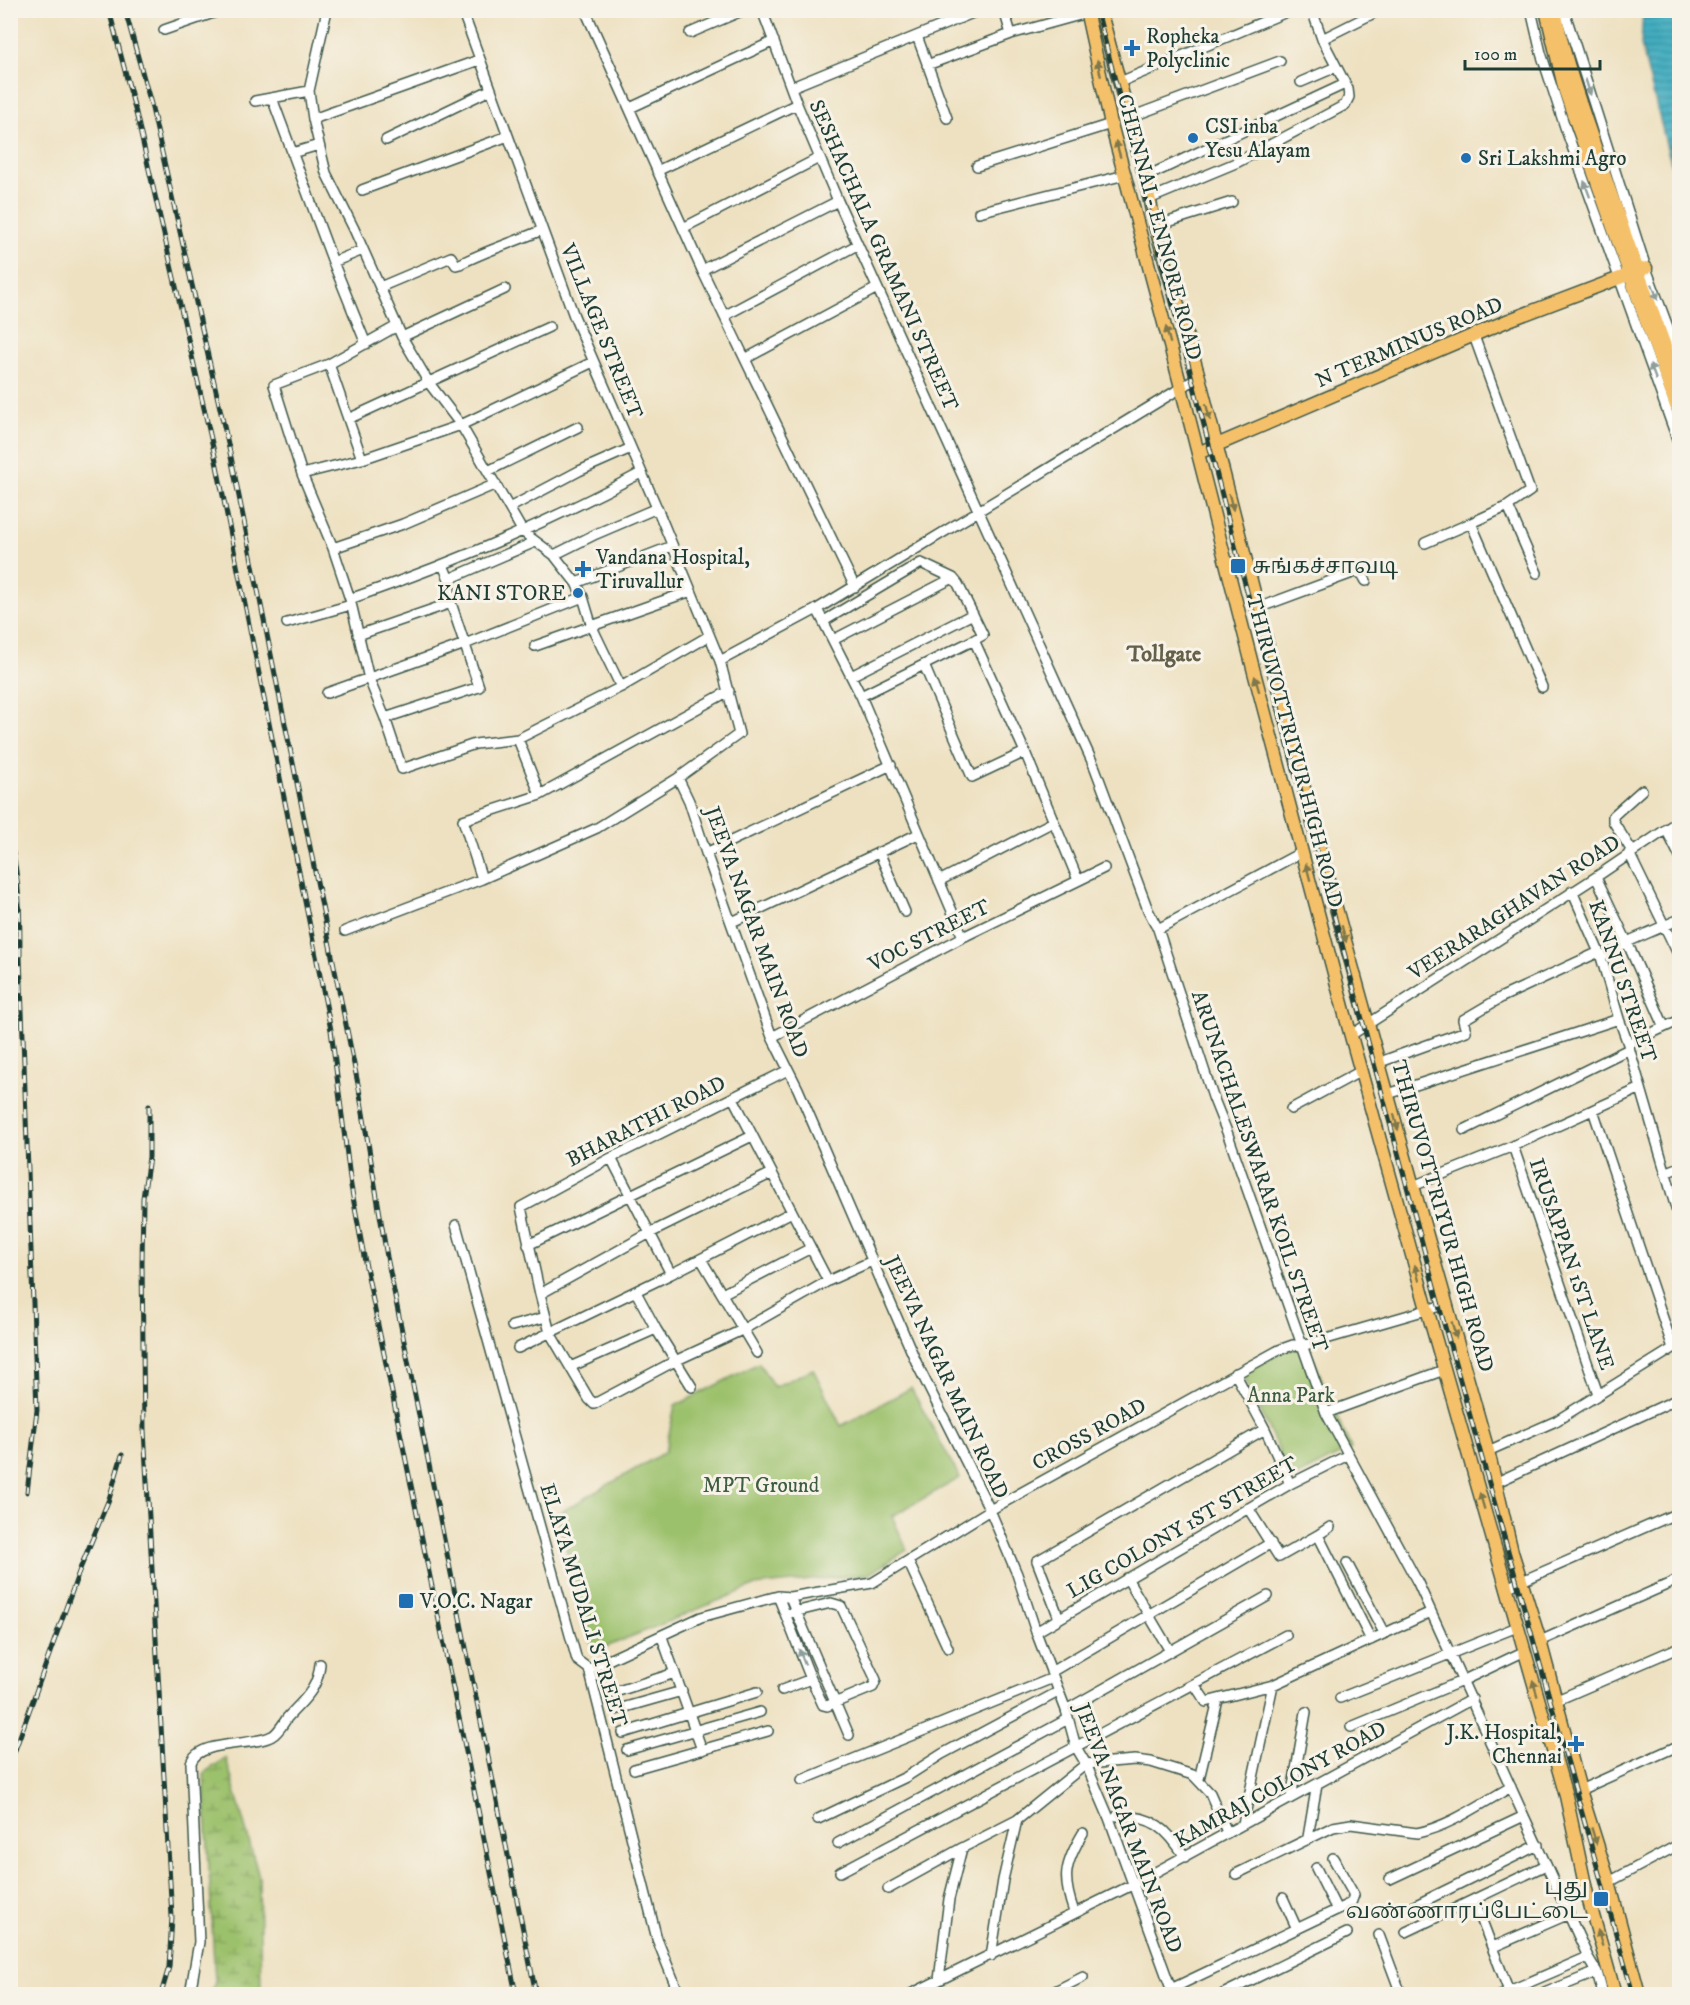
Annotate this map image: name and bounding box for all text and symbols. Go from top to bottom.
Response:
place label: Ropheka Polyclinic [1146,24,1230,74]
scale bar [1465,33,1600,71]
marker: Ropheka Polyclinic [1123,39,1141,57]
text: 100 m [1474,44,1517,66]
one-way arrow [1093,59,1103,78]
one-way arrow [1583,78,1593,96]
street label: CHENNAI - ENNORE ROAD [1111,91,1207,363]
street label: SESHACHALA GRAMANI STREET [803,96,964,415]
place label: CSI inba Yesu Alayam [1205,114,1311,164]
marker: CSI inba Yesu Alayam [1186,131,1200,145]
one-way arrow [1113,140,1122,158]
place label: Sri Lakshmi Agro [1478,146,1626,172]
marker: Sri Lakshmi Agro [1459,151,1473,165]
one-way arrow [1582,180,1592,198]
street label: VILLAGE STREET [554,239,648,423]
one-way arrow [1650,283,1660,301]
street label: N TERMINUS ROAD [1312,292,1507,394]
one-way arrow [1162,326,1172,344]
one-way arrow [1648,363,1658,381]
one-way arrow [1203,402,1213,421]
one-way arrow [1227,493,1237,511]
place label: Vandana Hospital, Tiruvallur [595,545,750,595]
place label: சுங்கச்சாவடி [1252,554,1399,580]
marker: சுங்கச்சாவடி [1229,557,1247,575]
marker: Vandana Hospital, Tiruvallur [574,560,592,578]
place label: KANI STORE [437,581,566,607]
marker: KANI STORE [571,586,585,600]
street label: THIRUVOTTRIYUR HIGH ROAD [1240,592,1348,911]
district label: Tollgate [1126,641,1201,668]
one-way arrow [1252,675,1261,693]
street label: JEEVA NAGAR MAIN ROAD [698,801,814,1062]
street label: VEERARAGHAVAN ROAD [1403,829,1626,987]
one-way arrow [1302,863,1312,881]
street label: VOC STREET [864,894,995,978]
street label: KANNU STREET [1582,897,1662,1066]
one-way arrow [1339,925,1349,944]
street label: ARUNACHALESWARAR KOIL STREET [1185,987,1333,1356]
street label: THIRUVOTTRIYUR HIGH ROAD [1385,1057,1499,1375]
street label: BHARATHI ROAD [562,1071,730,1173]
one-way arrow [1391,1113,1401,1132]
street label: IRUSAPPAN 1ST LANE [1523,1155,1620,1374]
street label: JEEVA NAGAR MAIN ROAD [877,1250,1014,1503]
one-way arrow [1411,1264,1421,1282]
one-way arrow [1450,1321,1459,1339]
park label: Anna Park [1247,1383,1336,1409]
street label: CROSS ROAD [1028,1393,1151,1477]
street label: LIG COLONY 1ST STREET [1063,1451,1302,1605]
park label: MPT Ground [703,1473,820,1499]
street label: ELAYA MUDALI STREET [534,1481,632,1730]
one-way arrow [1476,1492,1486,1510]
place label: V.O.C. Nagar [419,1589,533,1615]
marker: V.O.C. Nagar [397,1592,415,1610]
one-way arrow [797,1648,807,1666]
one-way arrow [1530,1679,1539,1697]
street label: JEEVA NAGAR MAIN ROAD [1068,1698,1188,1957]
street label: KAMRAJ COLONY ROAD [1170,1716,1391,1854]
place label: J.K. Hospital, Chennai [1444,1720,1562,1770]
marker: J.K. Hospital, Chennai [1567,1735,1585,1753]
one-way arrow [1590,1827,1599,1845]
place label: புது வண்ணாரப்பேட்டை [1346,1875,1588,1925]
marker: புது வண்ணாரப்பேட்டை [1592,1890,1610,1908]
one-way arrow [1594,1929,1604,1947]

